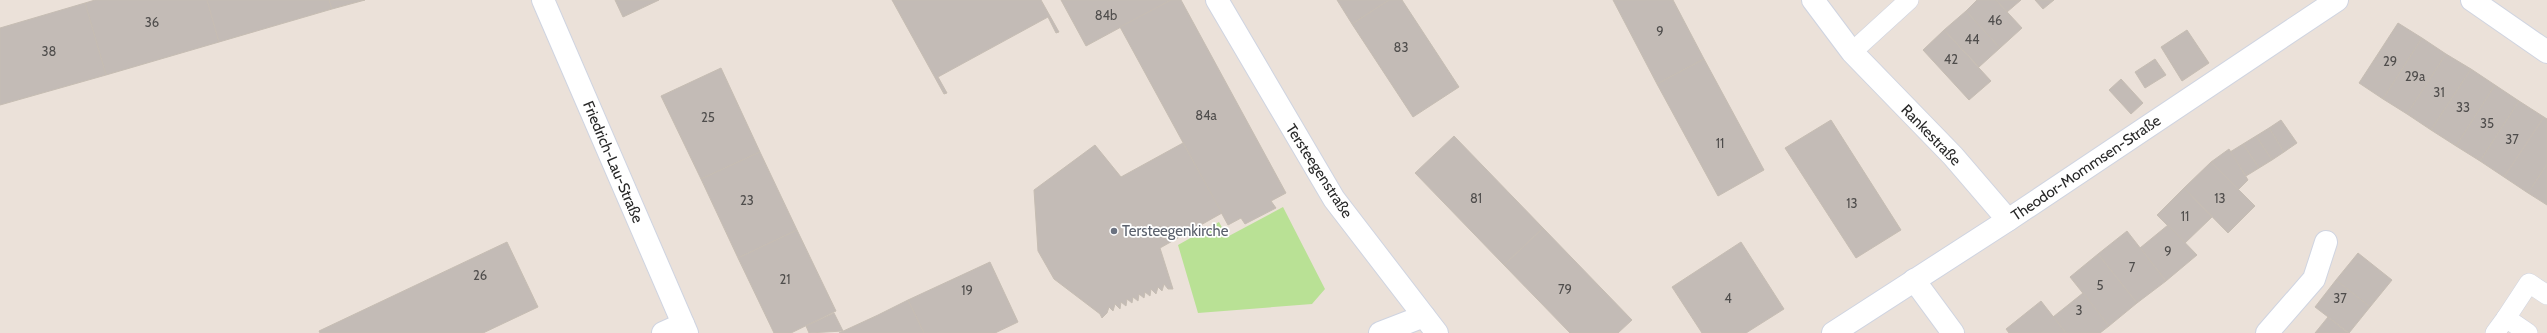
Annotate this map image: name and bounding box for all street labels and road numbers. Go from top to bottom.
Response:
street label: Friedrich-Lau-Straße [579,98,647,226]
street label: Rankestraße [1897,101,1965,170]
street label: Theodor-Mommsen-Straße [2008,111,2164,225]
street label: Tersteegenstraße [1282,121,1356,222]

